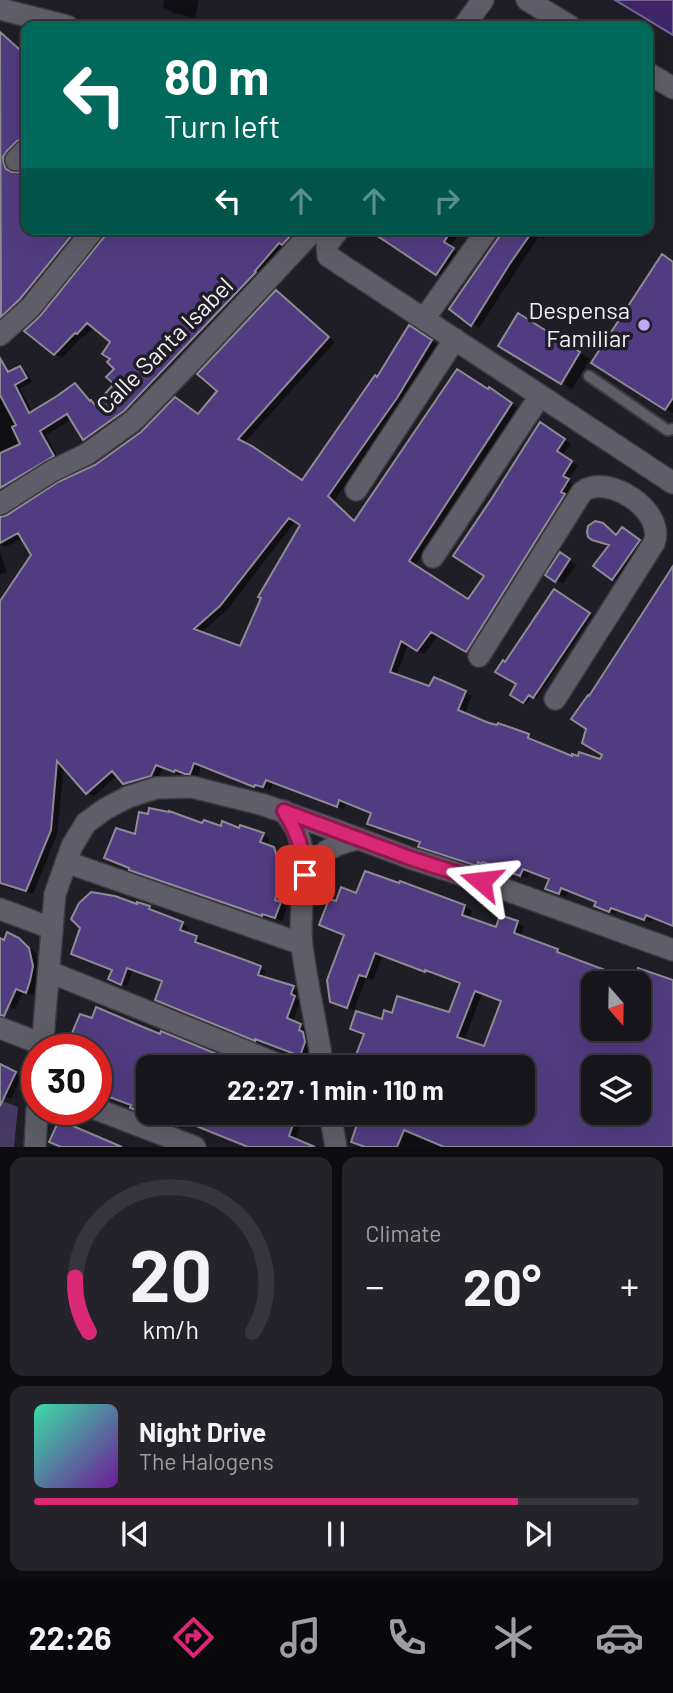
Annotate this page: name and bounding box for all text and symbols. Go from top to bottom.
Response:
text: 80 m [164,46,269,105]
icon: left [49,49,140,140]
text: Turn left [164,106,281,144]
icon: left [209,182,247,220]
icon: ahead [282,182,320,220]
icon: ahead [355,182,393,220]
icon: right [428,182,466,220]
street label: Calle Santa Isabel [89,270,238,419]
place label: Despensa Familiar [528,295,630,352]
marker: Despensa Familiar [636,317,652,333]
position arrow [444,844,518,918]
pin [275,845,335,905]
icon: arrive [286,856,324,894]
north arrow [581,971,651,1041]
map controls [581,971,651,1125]
speed limit sign: 30 [21,1034,112,1125]
button: layers [581,1055,651,1125]
text: 22:27 · 1 min · 110 m [227,1074,444,1105]
text: Climate [366,1219,442,1247]
text: 20 [130,1230,212,1318]
text: 20° [463,1254,541,1316]
text: − [366,1262,385,1308]
text: + [620,1262,639,1308]
text: km/h [142,1314,199,1344]
text: Night Drive [139,1416,266,1447]
text: The Halogens [139,1447,274,1475]
icon: previous [116,1515,154,1553]
icon: pause [317,1515,355,1553]
icon: next [519,1515,557,1553]
icon: directions [169,1613,218,1662]
icon: music [276,1613,325,1662]
icon: phone [382,1613,431,1662]
icon: climate [489,1613,538,1662]
icon: car [595,1613,644,1662]
text: 22:26 [29,1618,111,1656]

